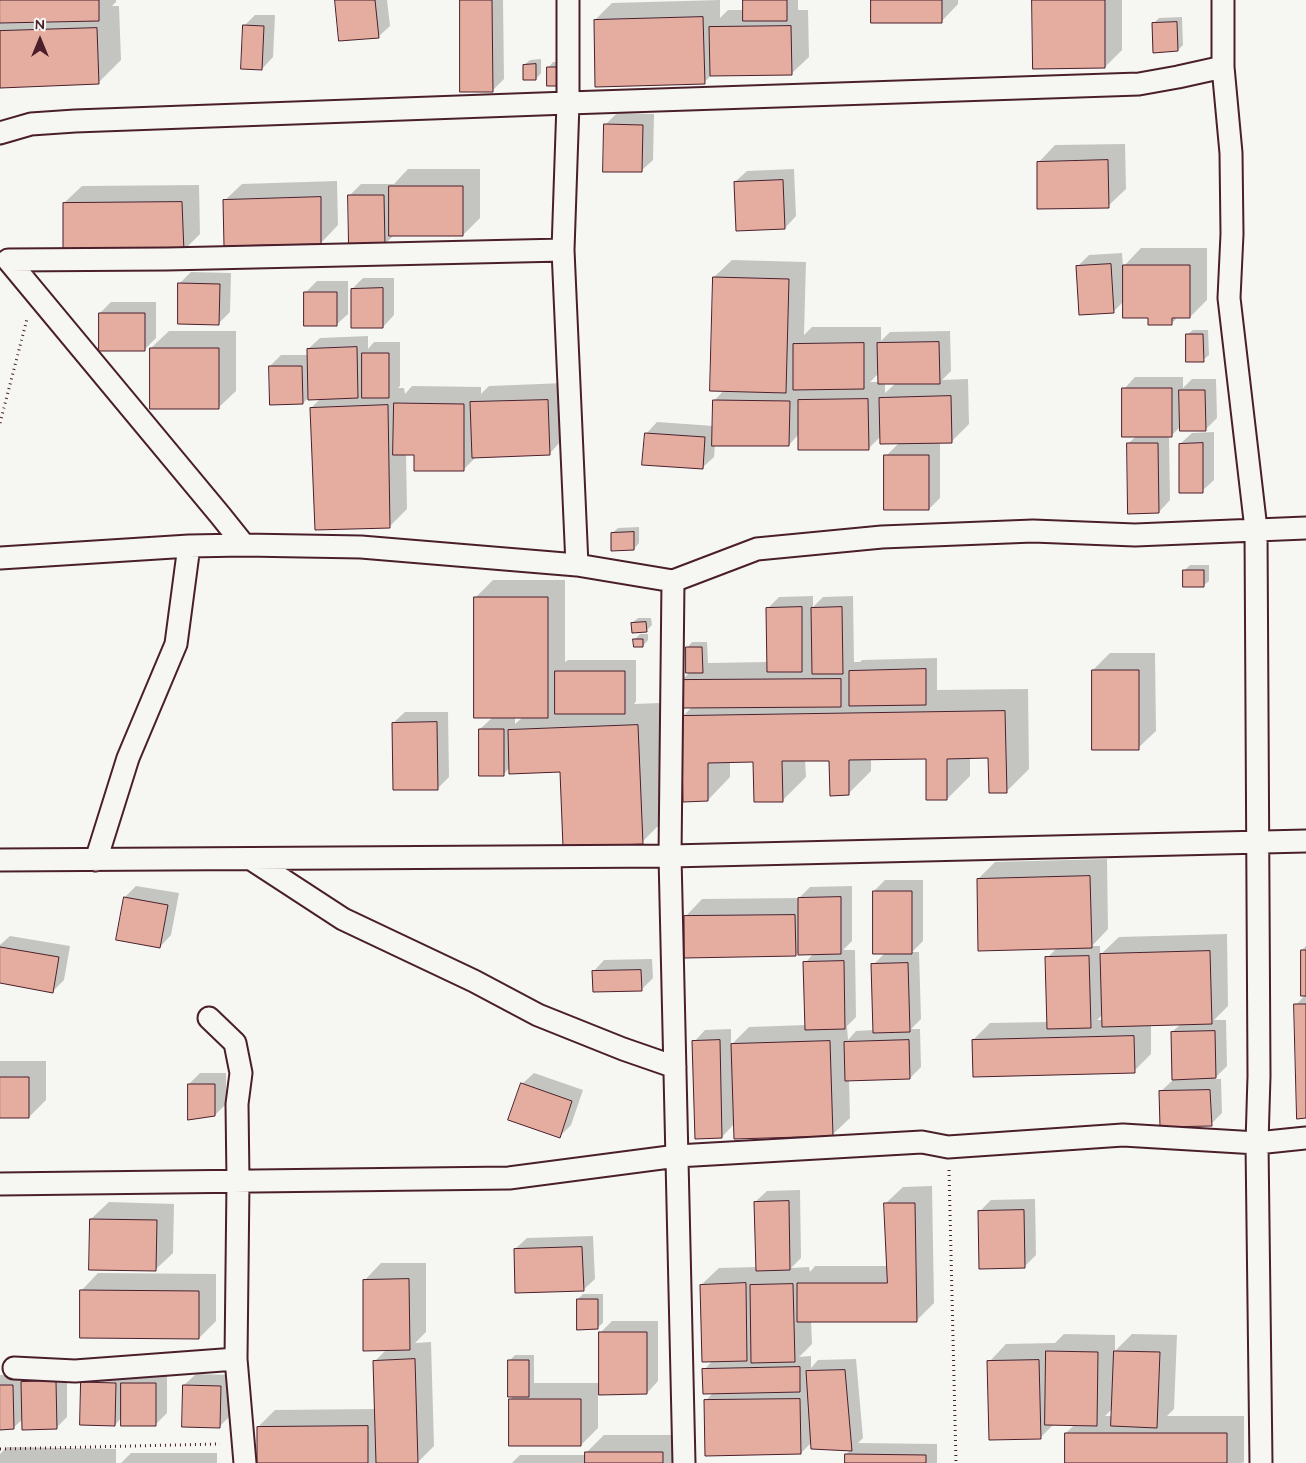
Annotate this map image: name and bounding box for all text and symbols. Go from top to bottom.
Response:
north arrow [15,15,65,65]
text: N [36,15,44,35]

